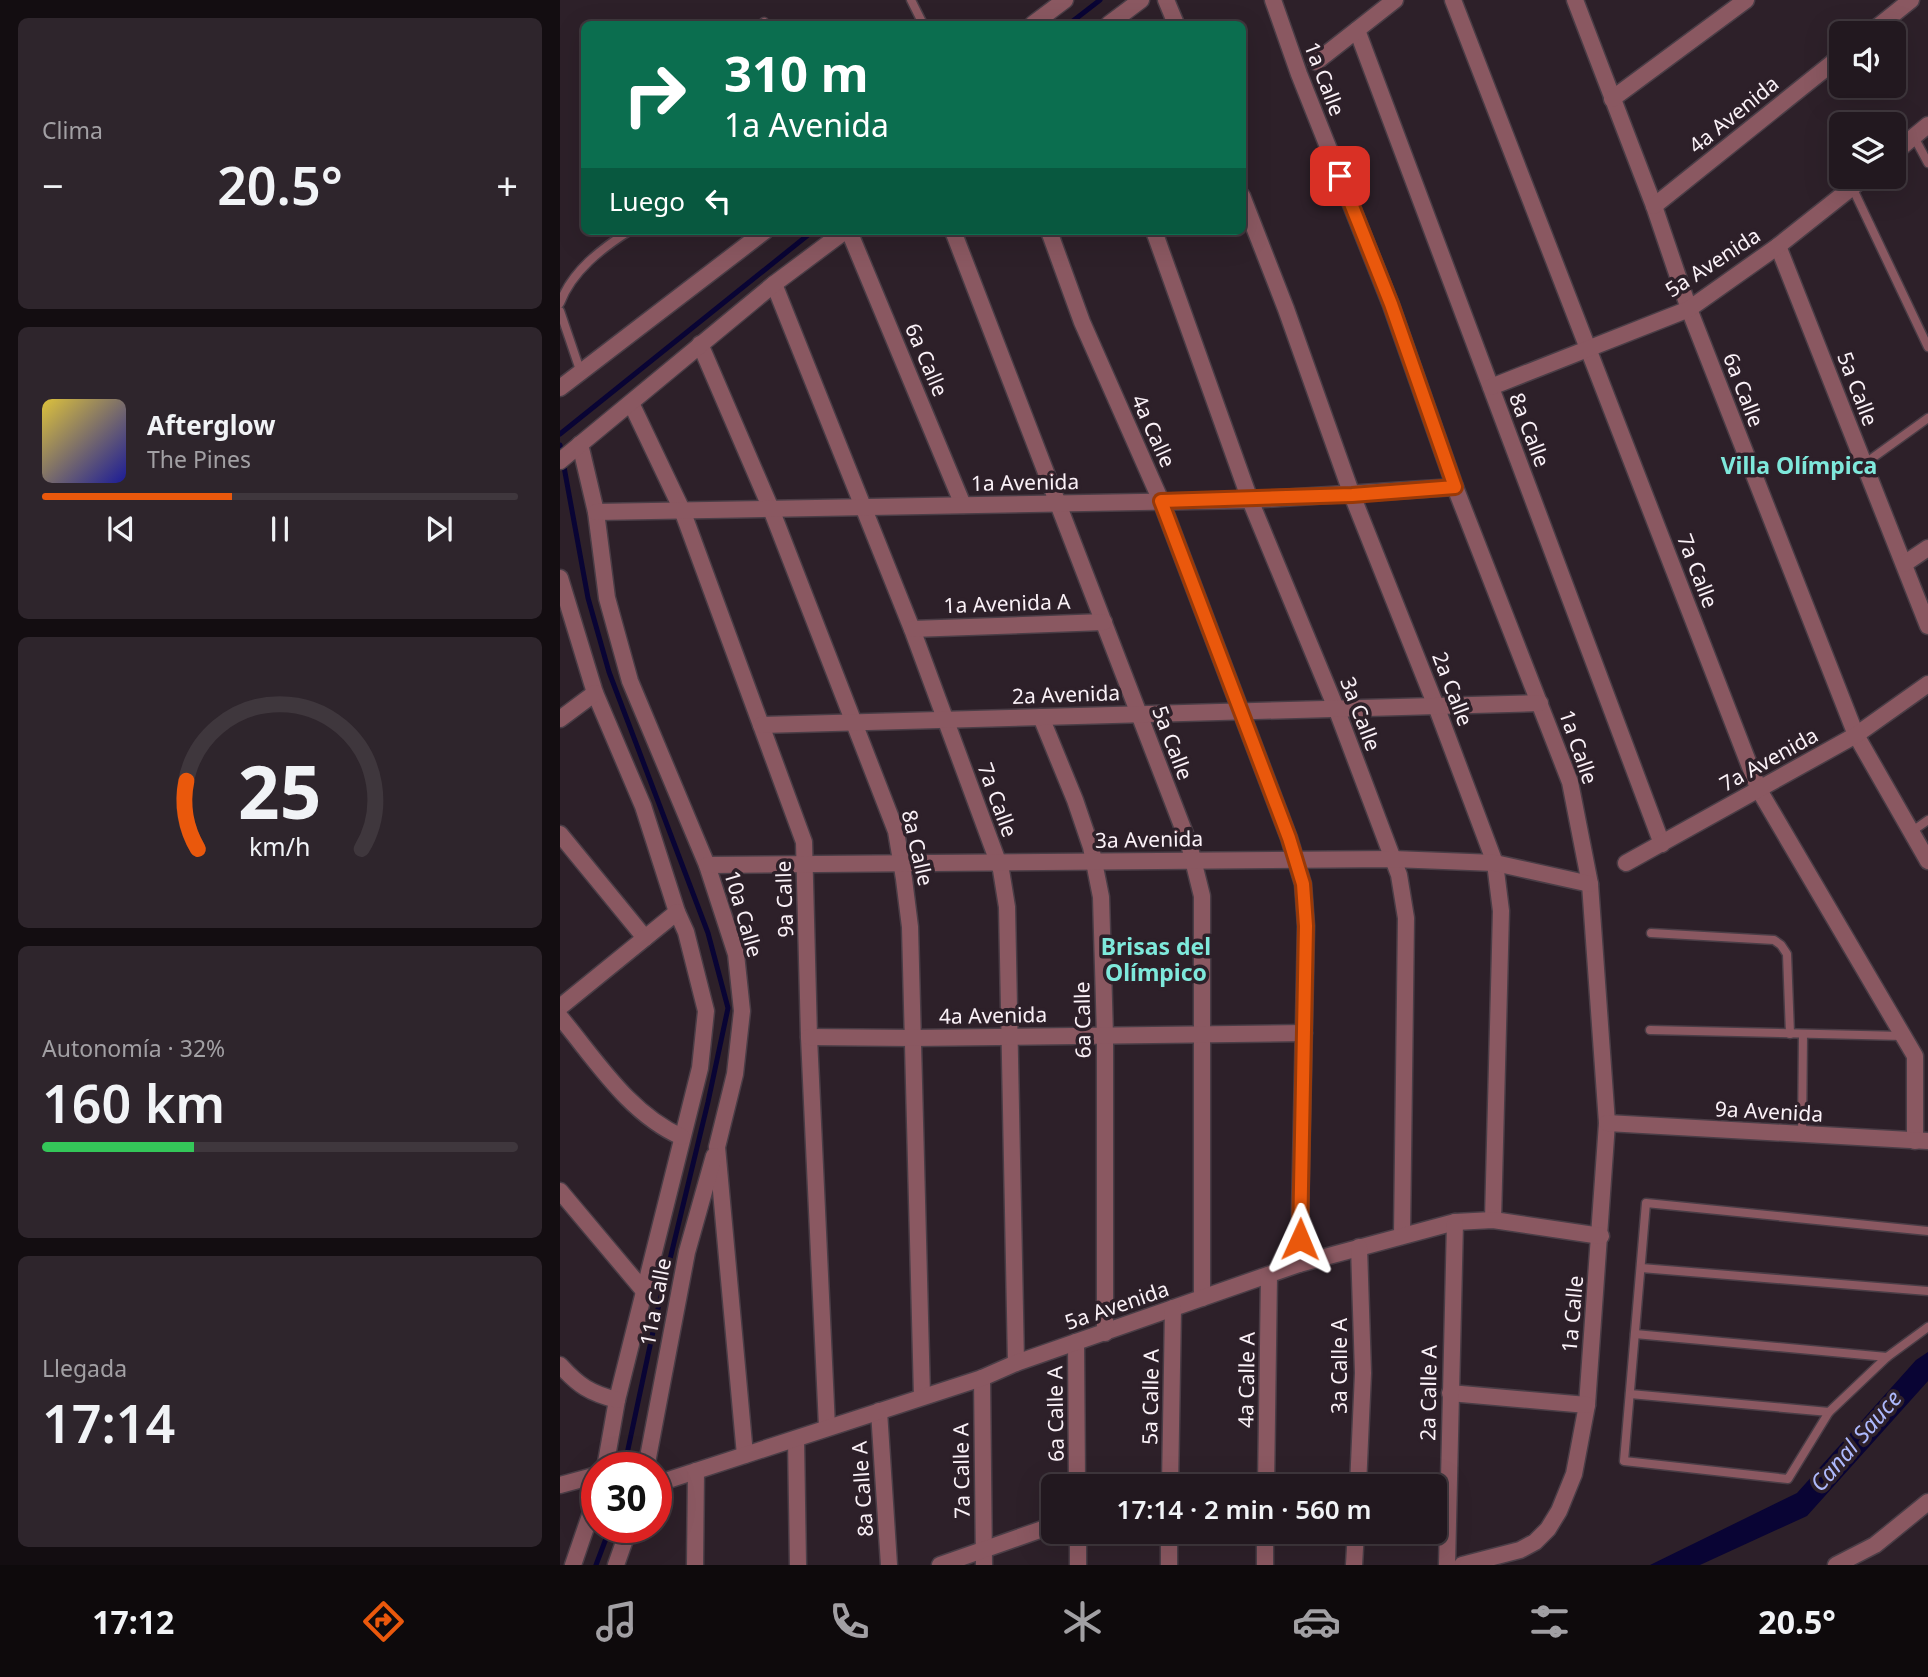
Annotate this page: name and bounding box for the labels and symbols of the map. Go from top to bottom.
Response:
street label: 1a Calle [1298,38,1352,120]
street label: 4a Avenida [1682,69,1784,159]
pin [1310,146,1370,206]
street label: 5a Avenida [1659,221,1765,303]
street label: 6a Calle [899,319,955,401]
street label: 5a Calle [1831,348,1885,430]
street label: 6a Calle [1717,349,1771,431]
street label: 8a Calle [1503,389,1557,471]
street label: 4a Calle [1125,390,1182,471]
district label: Villa Olímpica [1721,449,1877,481]
street label: 1a Avenida [971,467,1079,497]
street label: 7a Calle [1671,530,1725,612]
street label: 1a Avenida A [943,587,1072,619]
street label: 2a Calle [1426,648,1480,730]
street label: 3a Calle [1334,673,1388,755]
street label: 2a Avenida [1011,678,1121,710]
street label: 5a Calle [1146,702,1200,784]
street label: 1a Calle [1553,706,1605,788]
street label: 7a Avenida [1714,721,1823,798]
street label: 7a Calle [972,759,1024,841]
street label: 8a Calle [896,807,940,888]
street label: 3a Avenida [1095,824,1203,854]
street label: 9a Calle [769,860,799,938]
street label: 10a Calle [718,867,770,960]
district label: Brisas del Olímpico [1101,930,1211,988]
street label: 6a Calle [1067,981,1097,1059]
street label: 4a Avenida [939,1000,1047,1030]
street label: 9a Avenida [1714,1094,1824,1128]
position arrow [1263,1202,1337,1276]
street label: 11a Calle [633,1255,677,1348]
street label: 5a Avenida [1061,1274,1172,1336]
street label: 1a Calle [1555,1274,1589,1353]
street label: 3a Calle A [1325,1317,1353,1414]
street label: 4a Calle A [1231,1331,1261,1428]
street label: 2a Calle A [1413,1344,1443,1441]
street label: 5a Calle A [1135,1348,1165,1445]
street label: 6a Calle A [1040,1365,1070,1462]
water label: Canal Sauce [1802,1383,1908,1498]
street label: 7a Calle A [946,1422,976,1519]
street label: 8a Calle A [845,1440,879,1538]
speed limit sign: 30 [581,1452,672,1543]

